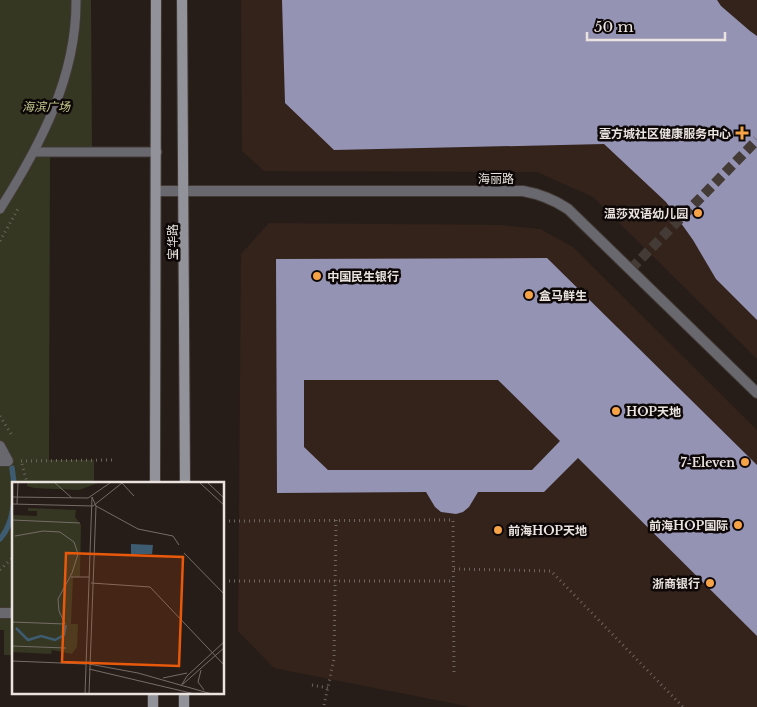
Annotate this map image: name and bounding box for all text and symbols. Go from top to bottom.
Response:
scale bar [587,10,724,42]
text: 50 m [594,17,634,36]
park label: 海滨广场 [22,99,71,114]
place label: 壹方城社区健康服务中心 [599,126,731,141]
marker: 壹方城社区健康服务中心 [735,126,749,140]
street label: 海丽路 [478,171,514,186]
place label: 温莎双语幼儿园 [604,206,688,221]
marker: 温莎双语幼儿园 [692,207,704,219]
street label: 宝华路 [165,224,180,260]
place label: 中国民生银行 [327,269,399,284]
marker: 中国民生银行 [311,270,323,282]
place label: 盒马鲜生 [539,288,587,303]
marker: 盒马鲜生 [523,289,535,301]
place label: HOP天地 [626,404,681,419]
marker: HOP天地 [610,405,622,417]
place label: 7-Eleven [680,455,735,470]
marker: 7-Eleven [739,456,751,468]
inset map [12,482,225,694]
place label: 前海HOP国际 [649,518,728,533]
marker: 前海HOP国际 [732,519,744,531]
place label: 前海HOP天地 [508,523,587,538]
marker: 前海HOP天地 [492,524,504,536]
place label: 浙商银行 [652,576,700,591]
marker: 浙商银行 [704,577,716,589]

